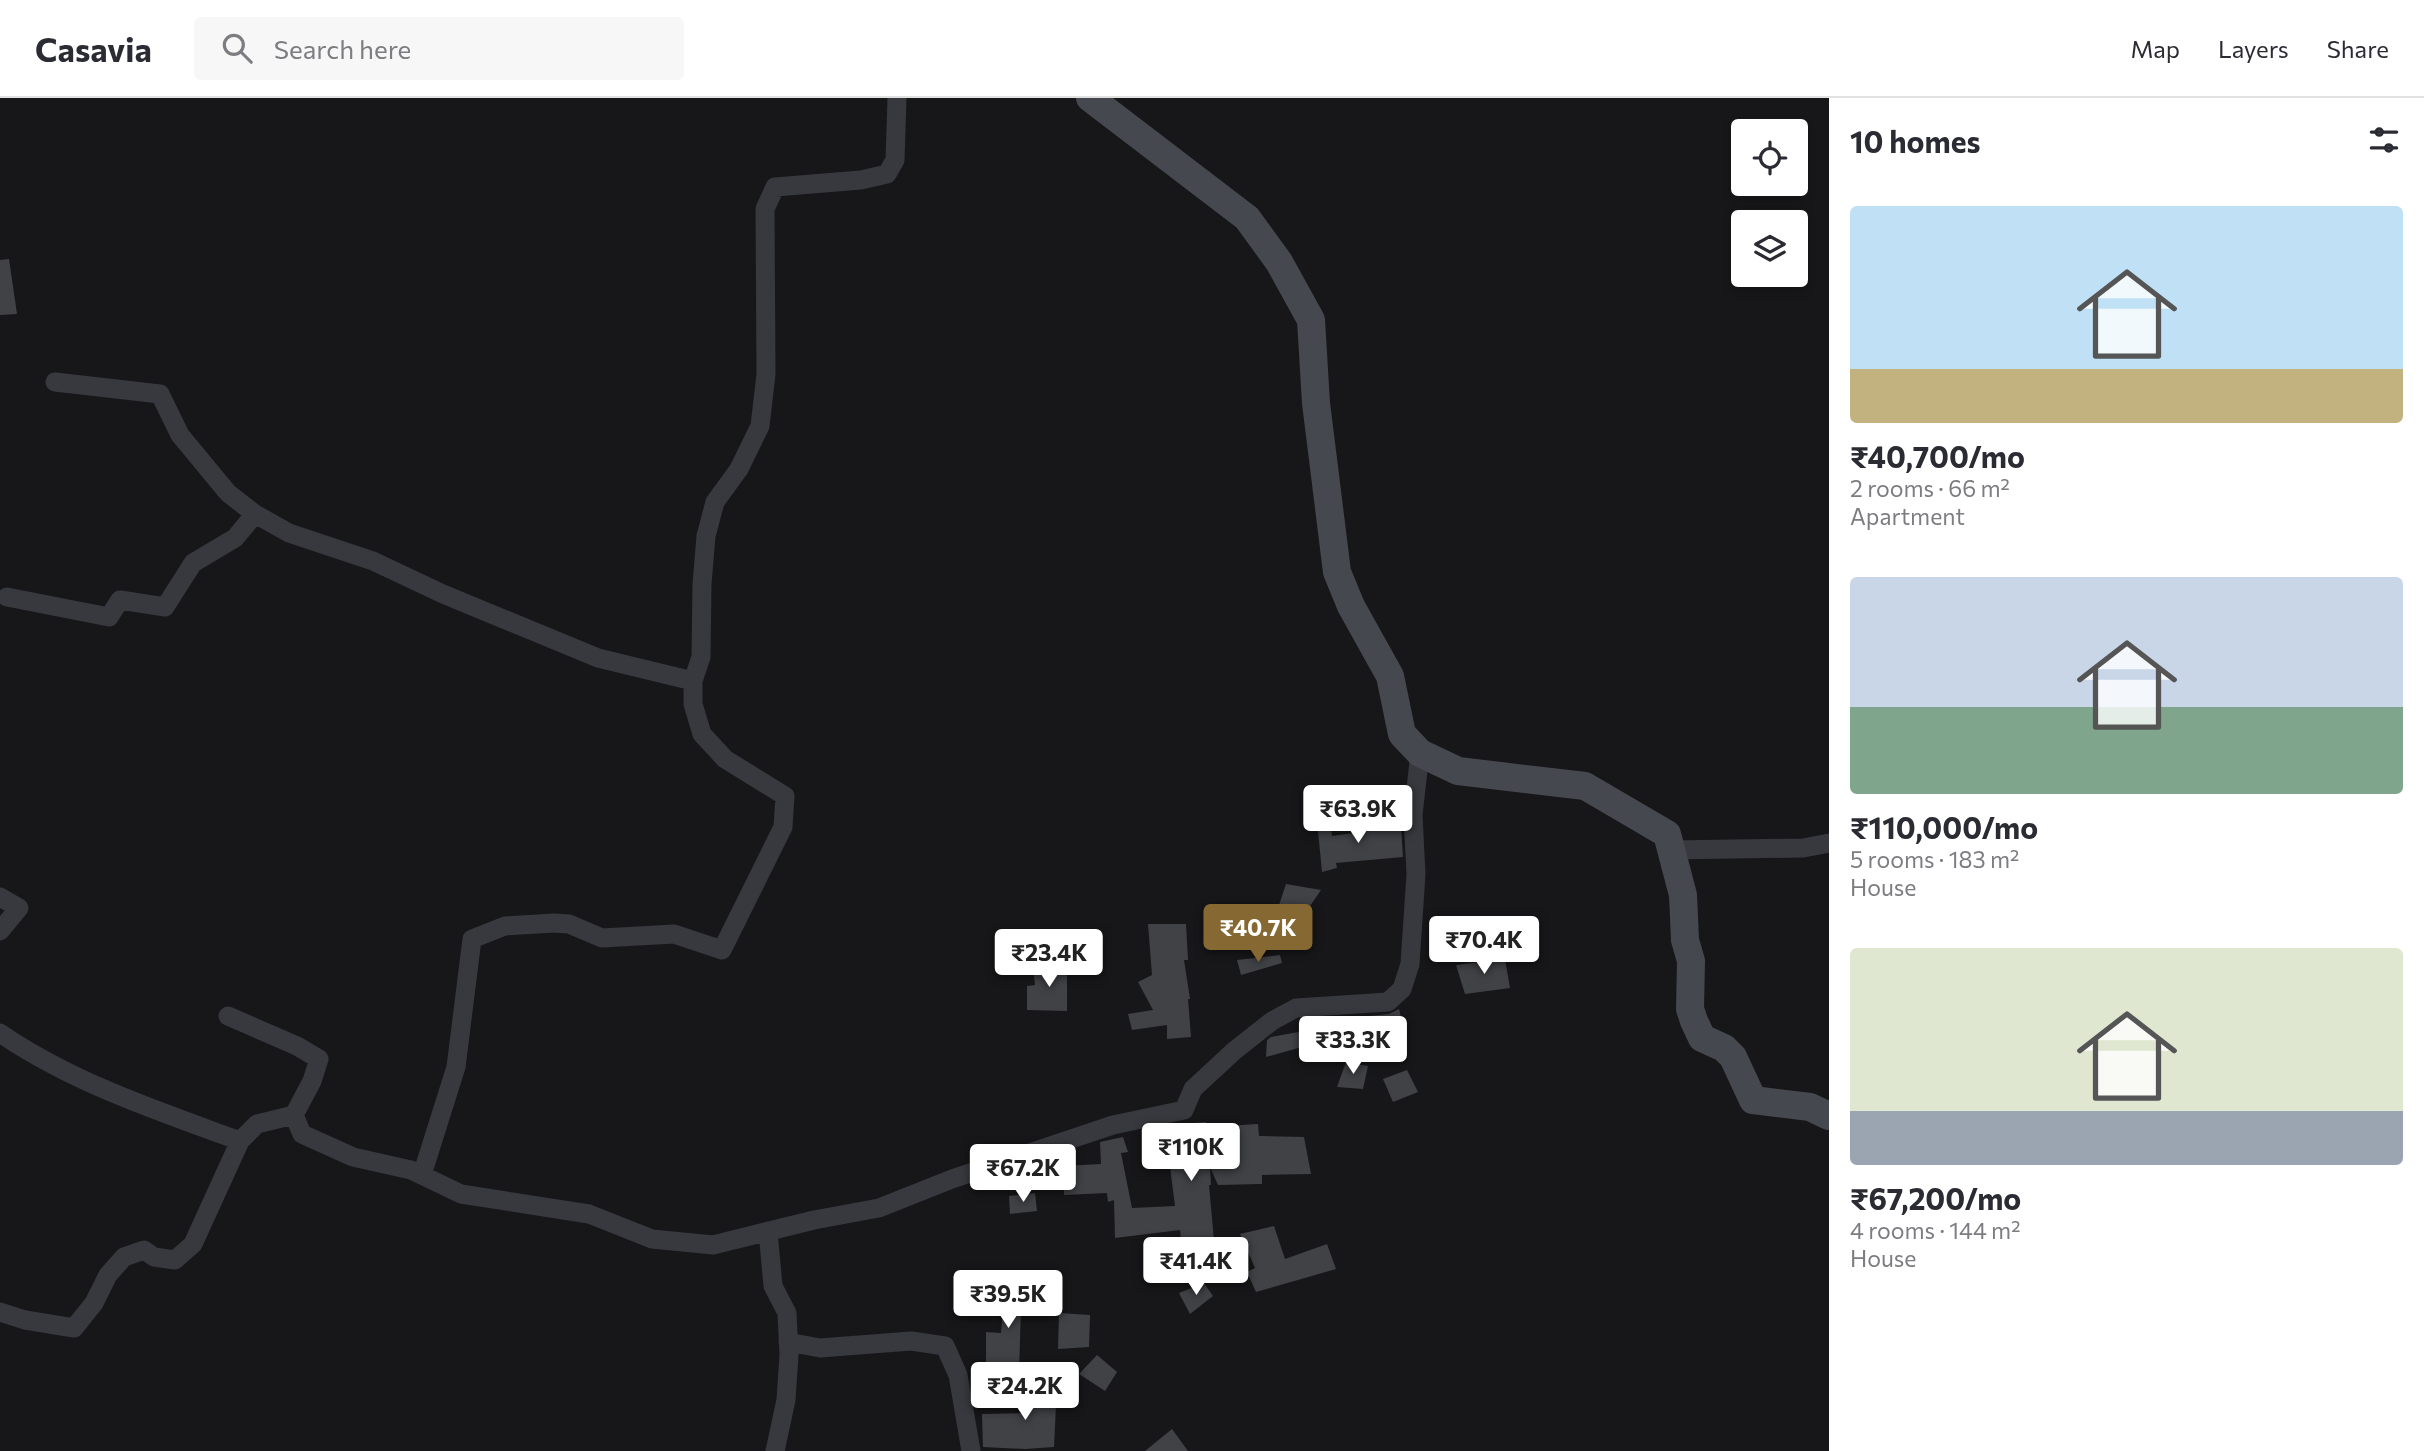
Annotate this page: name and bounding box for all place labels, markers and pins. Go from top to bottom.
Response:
pin: ₹63.9K [1301,786,1415,845]
pin: ₹40.7K [1201,904,1315,964]
pin: ₹70.4K [1427,916,1541,976]
pin: ₹23.4K [992,930,1106,989]
pin: ₹33.3K [1296,1016,1410,1076]
pin: ₹110K [1142,1124,1240,1183]
pin: ₹67.2K [966,1144,1080,1204]
pin: ₹41.4K [1139,1238,1253,1297]
pin: ₹39.5K [951,1270,1065,1330]
pin: ₹24.2K [968,1362,1082,1422]

